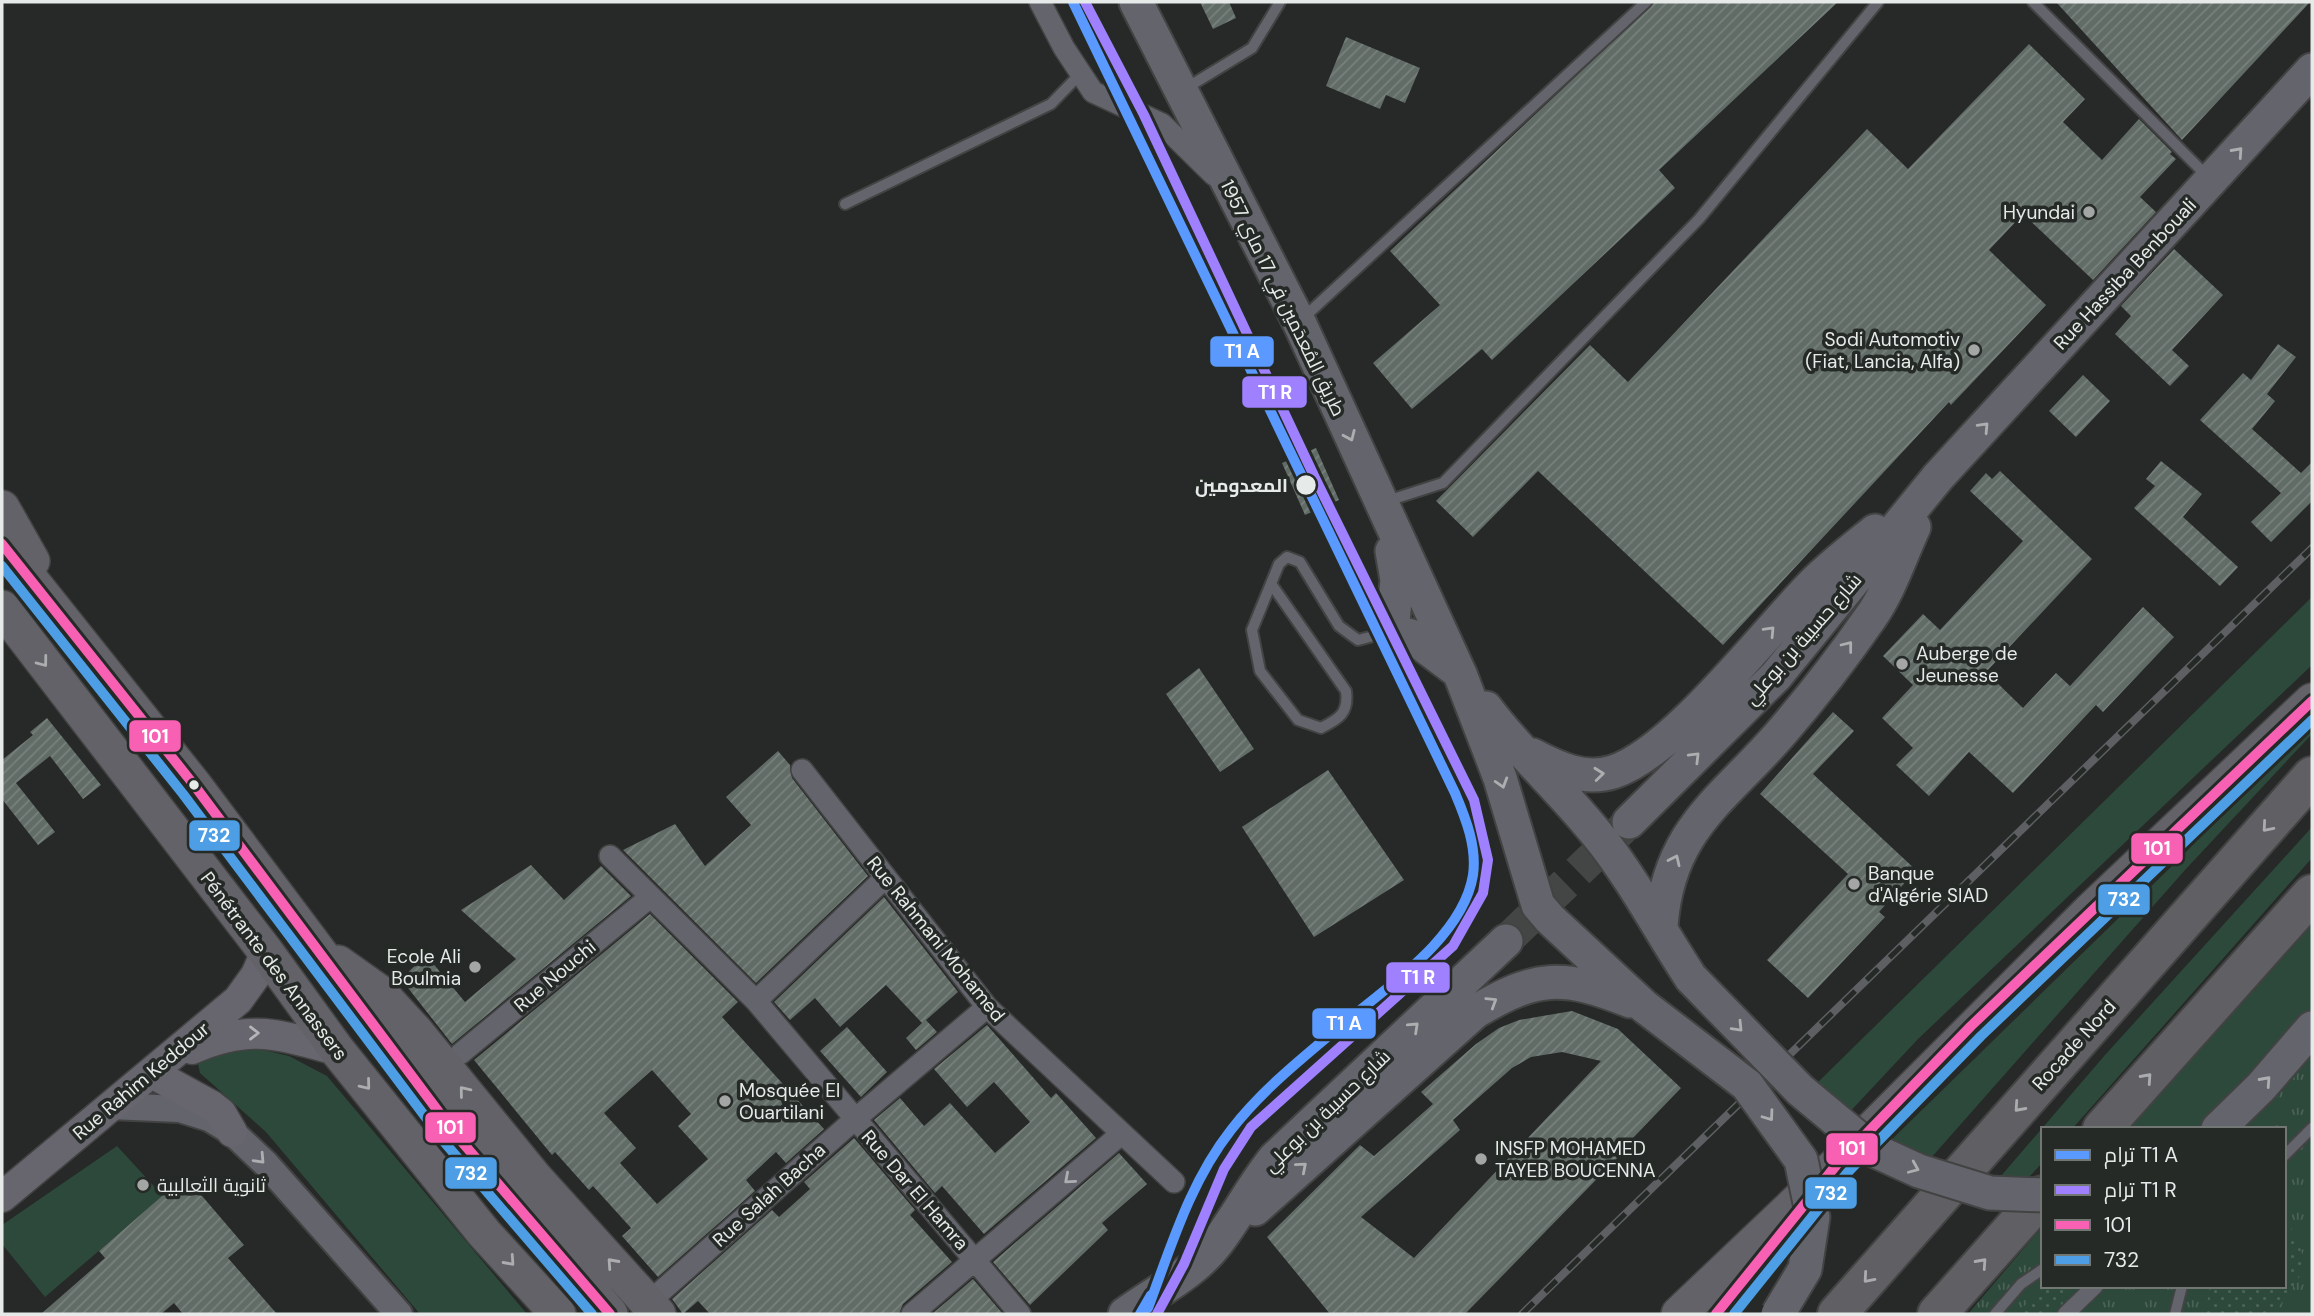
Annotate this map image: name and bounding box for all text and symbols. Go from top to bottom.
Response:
one-way arrow [2230,147,2242,160]
street label: طريق المُعدَمين في 17 ماي 1957 [1213,176,1351,421]
street label: Rue Hassiba Benbouali [2048,193,2202,355]
place label: Hyundai [2003,200,2075,225]
marker: Hyundai [2081,204,2097,220]
place label: Sodi Automotiv (Fiat, Lancia, Alfa) [1805,327,1960,374]
line badge: T1 A [1209,335,1275,368]
text: T1 A [1224,339,1261,364]
marker: Sodi Automotiv (Fiat, Lancia, Alfa) [1966,342,1982,358]
line badge: T1 R [1241,375,1308,409]
text: T1 R [1258,380,1292,405]
one-way arrow [1976,422,1988,435]
one-way arrow [1342,429,1356,441]
place label: المعدومين [1195,473,1288,498]
marker: المعدومين [1294,473,1318,497]
street label: شارع حسيبة بن بوعلي [1739,568,1869,711]
one-way arrow [1762,626,1774,639]
place label: Auberge de Jeunesse [1916,641,2018,688]
one-way arrow [1840,642,1853,654]
one-way arrow [35,655,48,667]
marker: Auberge de Jeunesse [1894,656,1910,672]
line badge: 101 [128,719,182,753]
text: 101 [141,724,169,749]
one-way arrow [1687,753,1700,766]
one-way arrow [1594,767,1605,782]
one-way arrow [1493,777,1508,789]
unlabelled marker [187,778,201,792]
line badge: 732 [188,819,241,852]
one-way arrow [2263,819,2275,832]
text: 732 [198,823,230,848]
line badge: 101 [2130,832,2184,865]
text: 101 [2143,836,2171,861]
street label: Rue Rahmani Mohamed [861,851,1011,1027]
one-way arrow [1667,855,1681,867]
place label: Banque d'Algérie SIAD [1868,861,1988,908]
street label: Pénétrante des Annassers [195,867,353,1065]
marker: Banque d'Algérie SIAD [1846,876,1862,892]
line badge: 732 [2097,883,2151,916]
text: 732 [2108,887,2140,912]
street label: Rue Nouchi [509,934,601,1018]
place label: Ecole Ali Boulmia [387,944,461,991]
marker: Ecole Ali Boulmia [467,959,483,975]
line badge: T1 R [1385,961,1451,994]
text: T1 R [1401,965,1435,990]
street label: Rocade Nord [2027,994,2121,1096]
one-way arrow [1484,997,1497,1010]
line badge: T1 A [1311,1007,1377,1040]
text: T1 A [1326,1011,1363,1036]
street label: Rue Rahim Keddour [67,1016,215,1146]
one-way arrow [1730,1018,1743,1031]
one-way arrow [1406,1023,1419,1035]
one-way arrow [249,1025,259,1041]
street label: شارع حسيبة بن بوعلي [1258,1044,1397,1179]
one-way arrow [2139,1073,2152,1086]
one-way arrow [2258,1076,2270,1089]
one-way arrow [357,1078,370,1090]
place label: Mosquée El Ouartilani [739,1078,840,1125]
one-way arrow [460,1086,473,1098]
marker: Mosquée El Ouartilani [717,1093,733,1109]
one-way arrow [2015,1099,2027,1112]
one-way arrow [1761,1108,1773,1120]
line badge: 101 [424,1111,477,1144]
text: 101 [436,1115,464,1140]
street label: Rue Dar El Hamra [856,1125,974,1255]
legend [2041,1127,2286,1288]
line badge: 101 [1825,1132,1879,1166]
place label: INSFP MOHAMED TAYEB BOUCENNA [1495,1136,1656,1183]
text: 101 [1838,1136,1866,1161]
street label: Rue Salah Bacha [707,1138,831,1252]
text: ترام T1 A [2104,1141,2178,1169]
one-way arrow [252,1150,265,1163]
marker: INSFP MOHAMED TAYEB BOUCENNA [1473,1151,1489,1167]
line badge: 732 [444,1156,498,1190]
one-way arrow [1906,1160,1919,1174]
text: 732 [455,1161,487,1186]
one-way arrow [1293,1162,1306,1175]
one-way arrow [1065,1171,1078,1183]
place label: ثانوية الثعالبية [157,1173,266,1198]
line badge: 732 [1804,1176,1858,1210]
text: ترام T1 R [2104,1176,2177,1204]
marker: ثانوية الثعالبية [135,1177,151,1193]
text: 732 [1815,1181,1847,1206]
text: 101 [2104,1211,2131,1239]
text: 732 [2104,1246,2139,1274]
one-way arrow [502,1253,514,1266]
one-way arrow [608,1258,620,1271]
one-way arrow [1974,1258,1986,1271]
one-way arrow [1864,1269,1876,1282]

